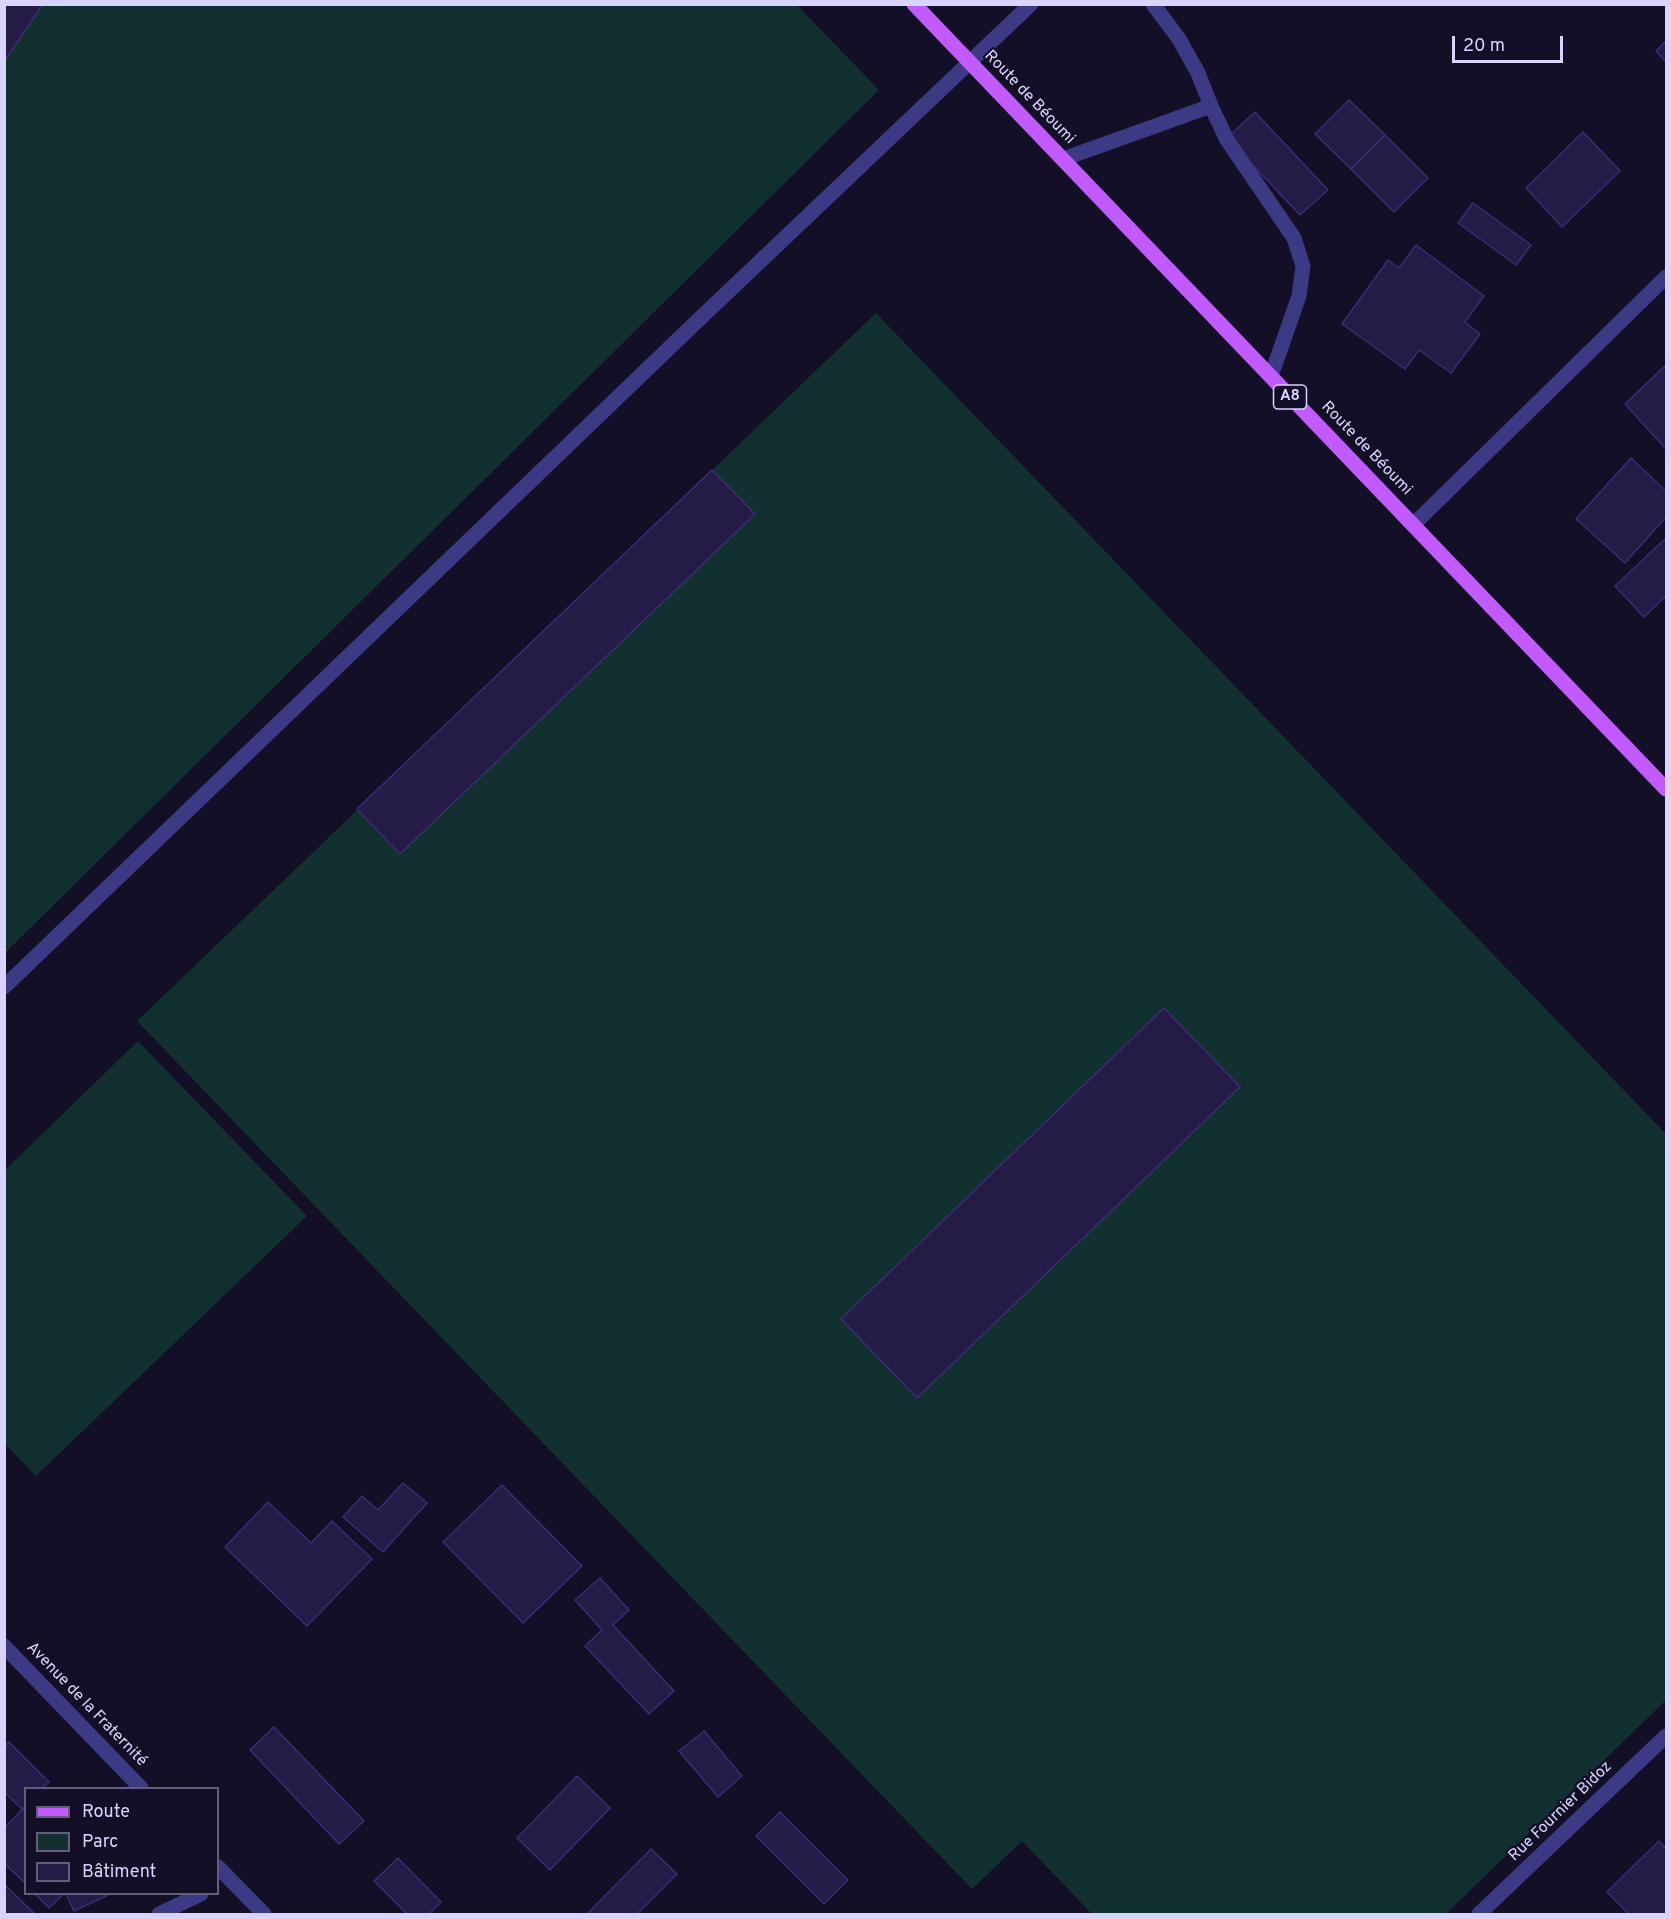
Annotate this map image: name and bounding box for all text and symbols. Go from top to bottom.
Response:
scale bar [1455,24,1566,62]
text: 20 m [1463,35,1505,58]
street label: Route de Béoumi [979,47,1079,149]
road number: A8 [1274,385,1306,409]
street label: Route de Béoumi [1316,398,1416,500]
street label: Avenue de la Fraternité [22,1639,150,1771]
street label: Rue Fournier Bidoz [1505,1758,1617,1866]
legend [24,1787,219,1895]
text: Route [82,1801,130,1824]
text: Parc [82,1831,118,1854]
text: Bâtiment [82,1861,156,1884]

